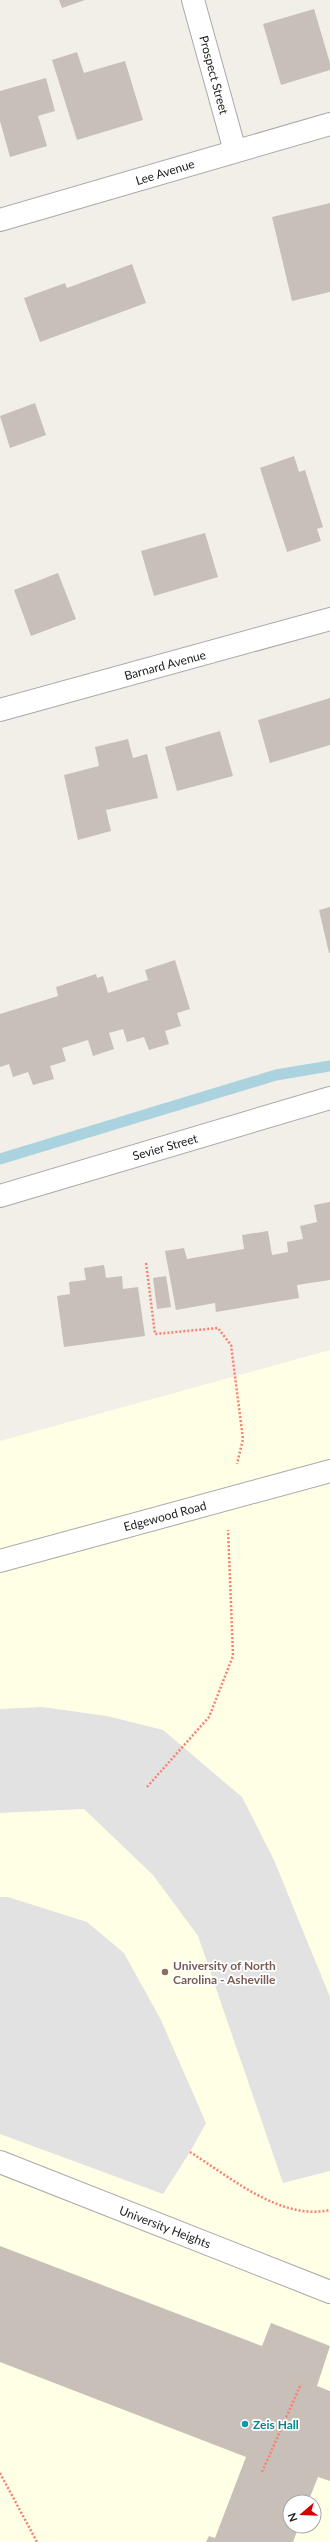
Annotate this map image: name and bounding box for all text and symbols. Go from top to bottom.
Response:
street label: Prospect Street [196,34,232,117]
street label: Lee Avenue [134,156,196,188]
street label: Barnard Avenue [123,647,207,683]
street label: Sevier Street [131,1130,200,1163]
street label: Edgewood Road [122,1498,208,1534]
place label: University of North Carolina - Asheville [173,1958,276,1987]
marker: University of North Carolina - Asheville [160,1967,170,1977]
street label: University Heights [117,2203,213,2251]
place label: Zeis Hall [253,2417,299,2432]
marker: Zeis Hall [240,2419,250,2429]
north arrow [282,2494,322,2534]
text: N [285,2511,300,2524]

